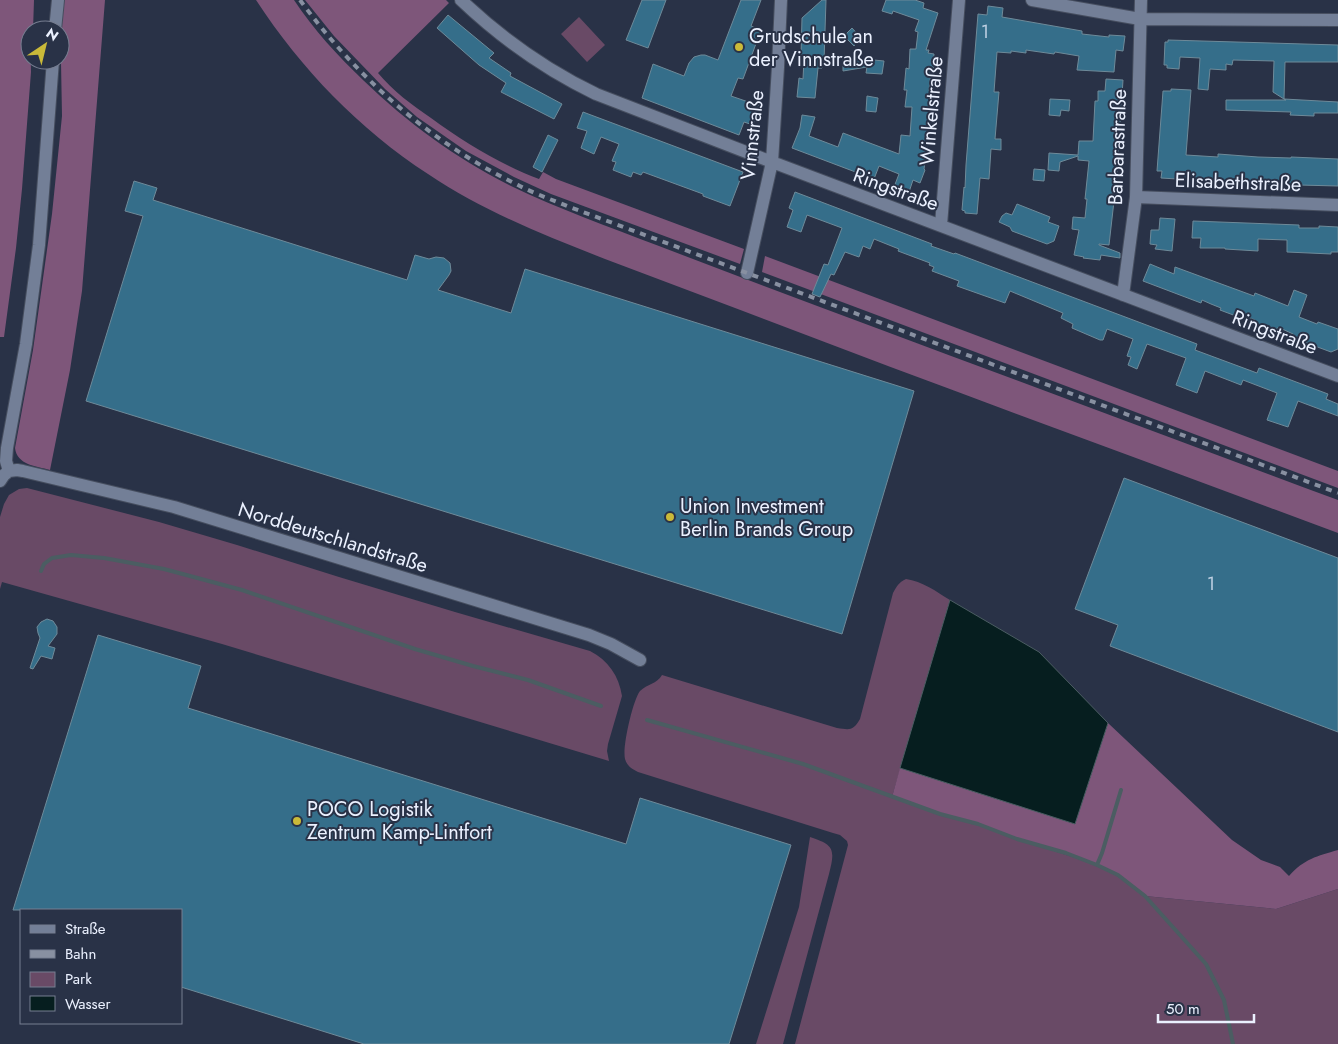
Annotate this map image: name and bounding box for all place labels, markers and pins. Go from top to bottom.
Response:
place label: Grudschule an der Vinnstraße [749,22,874,74]
marker: Grudschule an der Vinnstraße [733,41,745,53]
place label: Union Investment Berlin Brands Group [680,492,853,544]
marker: Union Investment Berlin Brands Group [664,511,676,523]
place label: POCO Logistik Zentrum Kamp-Lintfort [307,795,492,847]
marker: POCO Logistik Zentrum Kamp-Lintfort [291,815,303,827]

